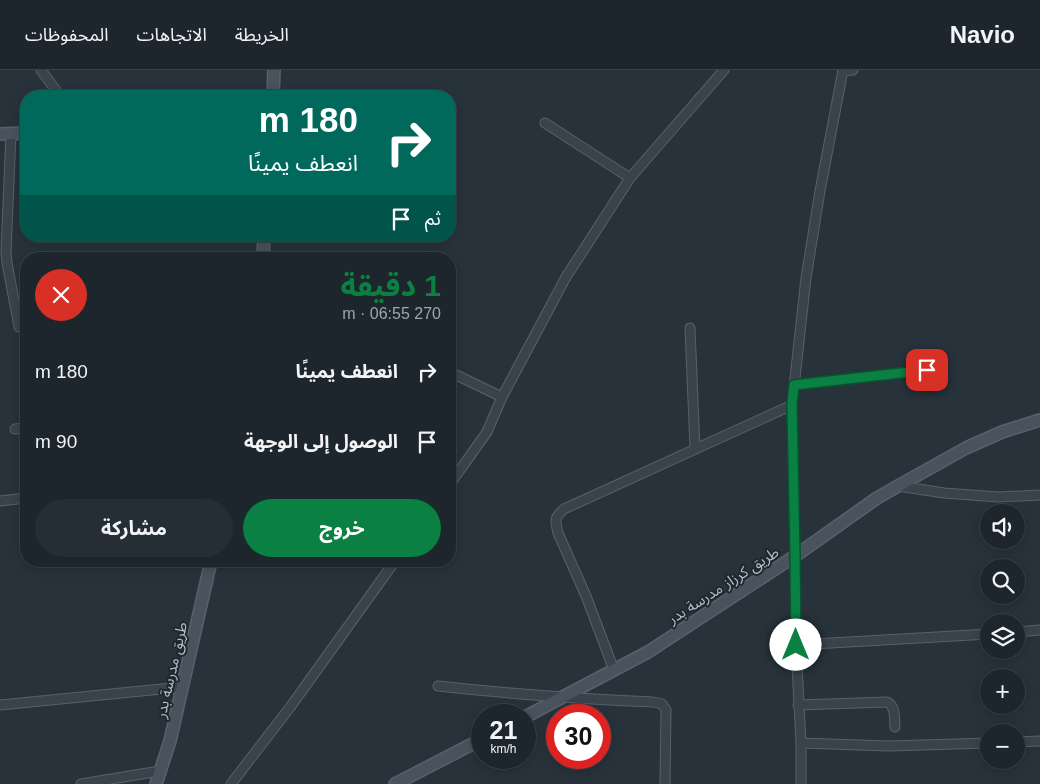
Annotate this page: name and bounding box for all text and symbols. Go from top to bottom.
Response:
text: Navio [950,21,1015,48]
text: المحفوظات [25,25,109,45]
text: الاتجاهات [137,25,207,45]
text: الخريطة [235,25,289,45]
text: 180 m [259,100,358,139]
icon: right [376,110,441,175]
text: انعطف يمينًا [248,151,358,176]
icon: arrive [387,205,415,233]
text: ثم [425,208,441,229]
button: close [35,269,87,321]
text: 1 دقيقة [340,269,441,302]
text: 270 m · 06:55 [342,305,441,322]
pin [906,349,948,391]
icon: arrive [913,356,941,384]
icon: right [413,358,441,386]
text: 180 m [35,361,88,382]
text: انعطف يمينًا [296,361,398,382]
icon: arrive [413,428,441,456]
text: 90 m [35,431,77,452]
text: الوصول إلى الوجهة [244,431,398,452]
button: مشاركة [35,499,233,557]
button: خروج [243,499,441,557]
map controls [980,504,1025,769]
button: sound [980,504,1025,549]
street label: طريق كرزاز مدرسة بدر [664,543,783,629]
button: search [980,559,1025,604]
button: layers [980,614,1025,659]
position arrow [769,618,821,670]
street label: طريق مدرسة بدر [151,620,192,721]
button: + [980,669,1025,714]
speed limit sign: 30 [546,704,611,769]
text: 21 [490,716,517,744]
button: − [980,724,1025,769]
text: km/h [490,742,517,756]

